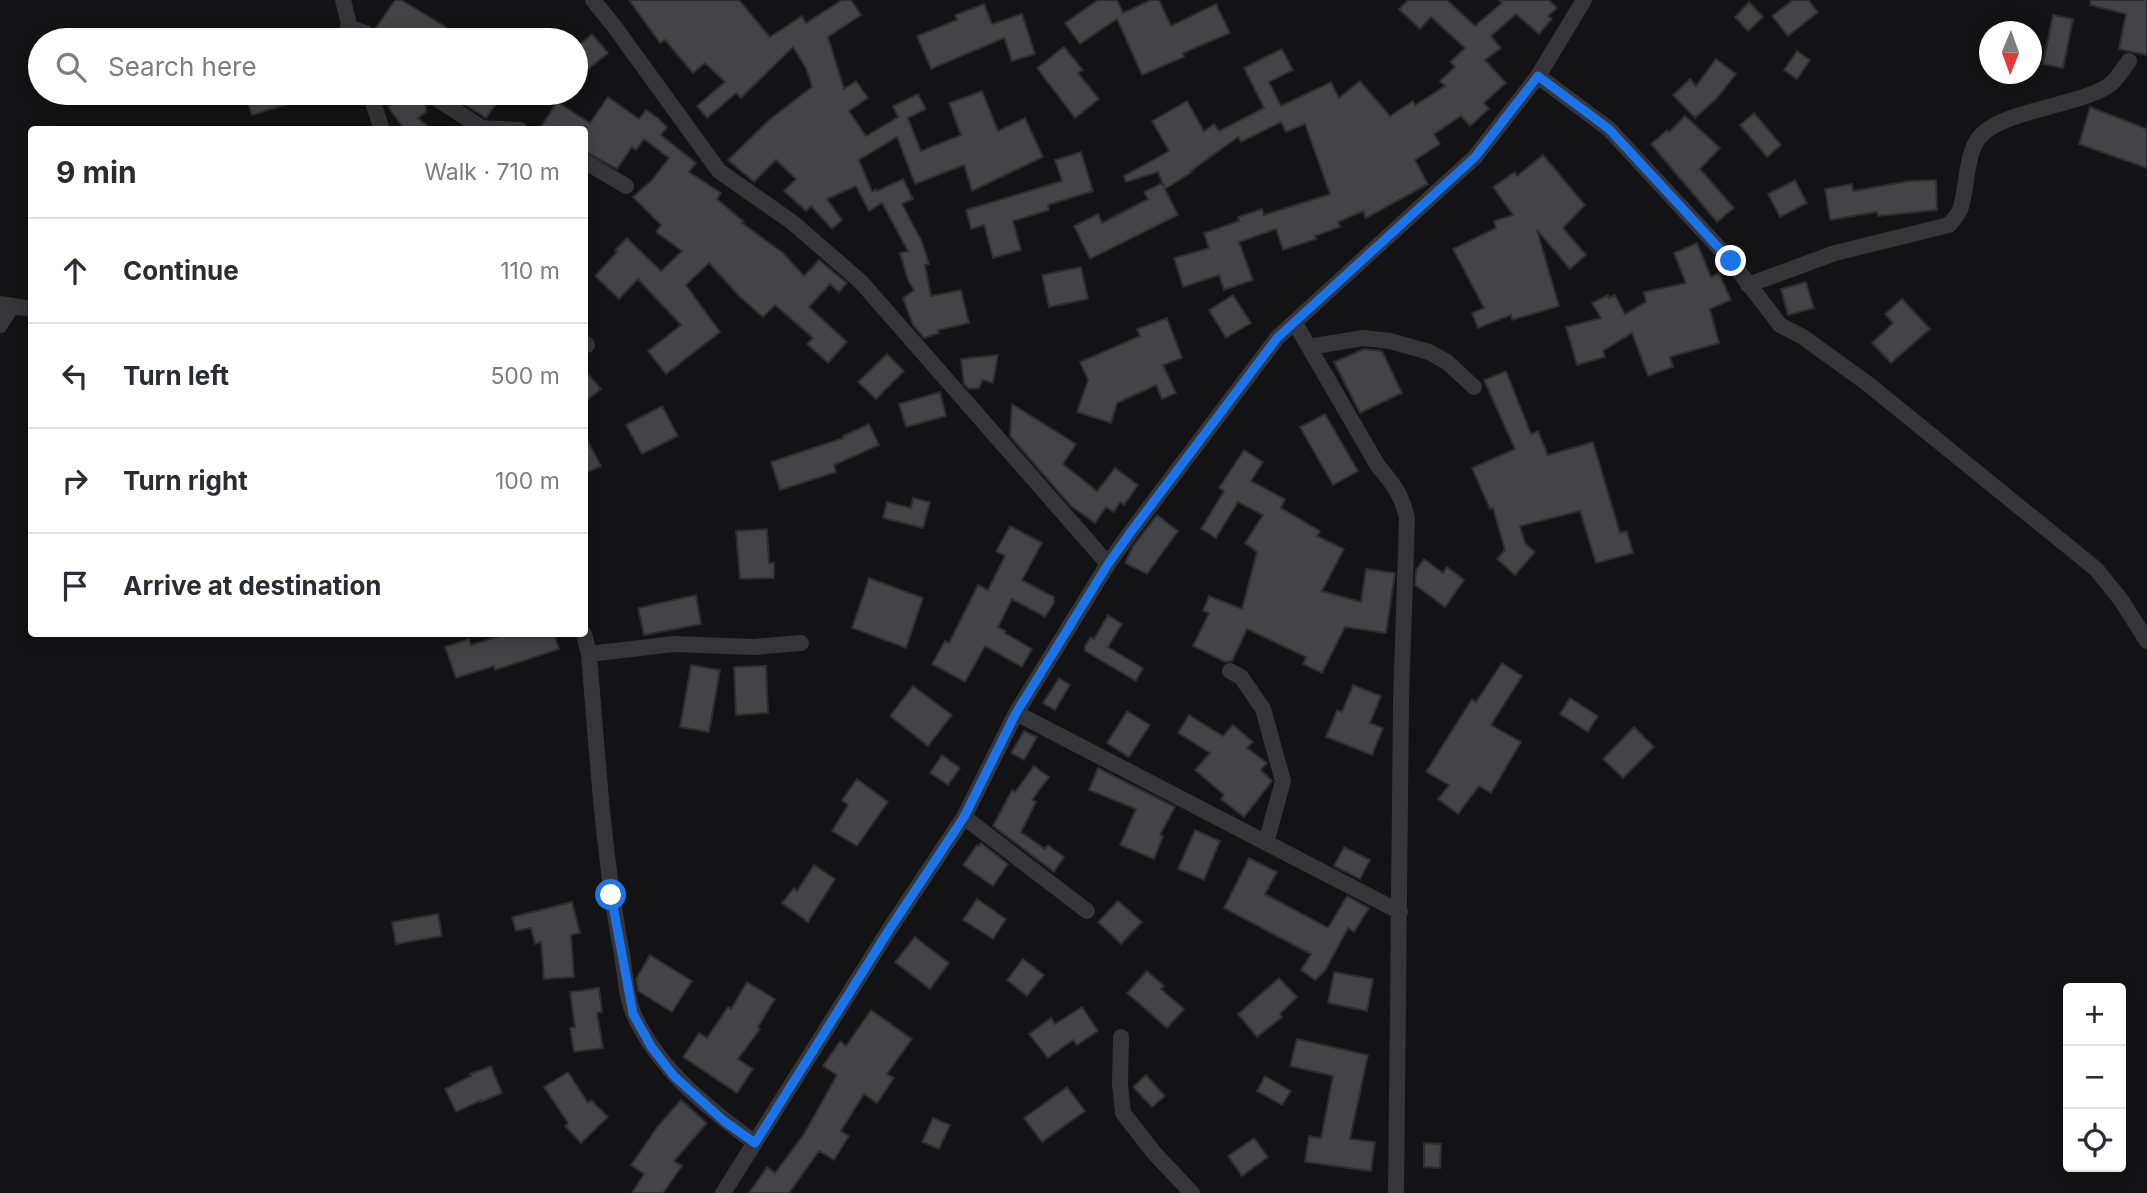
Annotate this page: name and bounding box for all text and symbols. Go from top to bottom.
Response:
north arrow [1979,21,2042,84]
search box [28,28,588,105]
icon: search [52,48,90,86]
text: Search here [108,51,257,82]
text: 9 min [56,154,137,190]
text: Walk · 710 m [424,158,560,186]
route end [1715,245,1746,276]
icon: ahead [56,252,94,290]
text: Continue [123,255,239,286]
text: 110 m [500,257,560,285]
icon: left [56,357,94,395]
text: Turn left [123,360,229,391]
text: 500 m [490,362,560,390]
icon: right [56,462,94,500]
text: Turn right [123,465,248,496]
text: 100 m [495,467,560,495]
icon: arrive [56,567,94,605]
text: Arrive at destination [123,570,382,601]
route start [595,879,626,910]
map controls [2063,983,2126,1172]
button: + [2063,983,2126,1046]
button: − [2063,1046,2126,1109]
button: locate [2063,1109,2126,1172]

